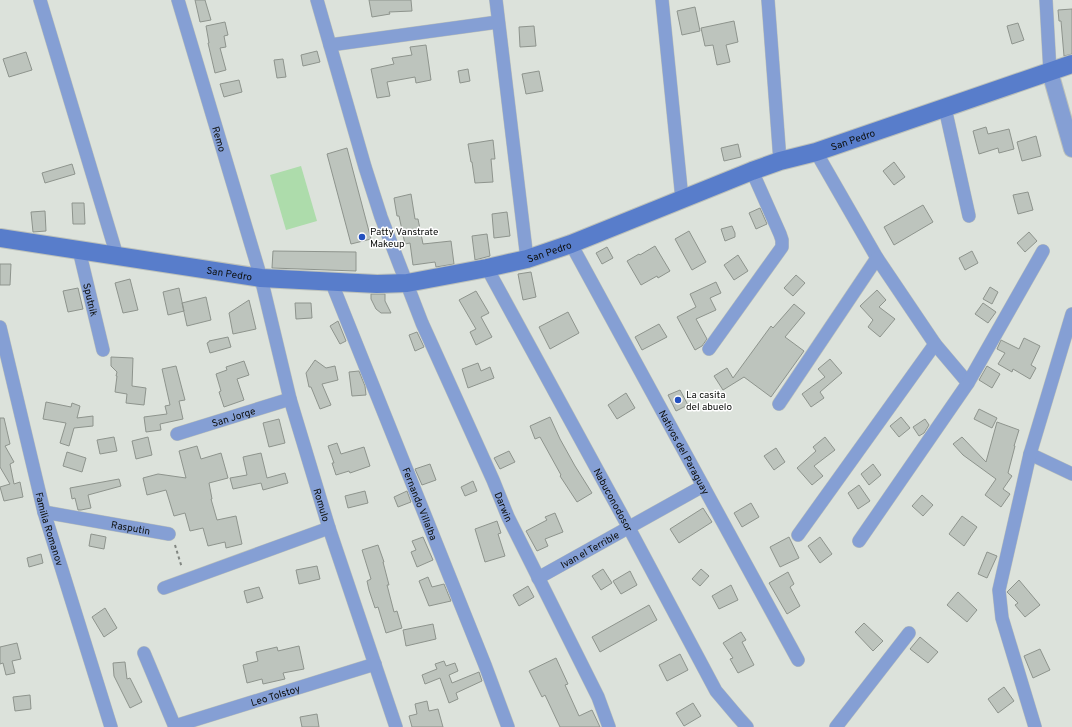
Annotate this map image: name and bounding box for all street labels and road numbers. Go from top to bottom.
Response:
street label: Remo [208,125,228,154]
street label: San Pedro [829,127,878,154]
street label: San Pedro [526,239,574,266]
street label: San Pedro [205,265,253,285]
street label: Sputnik [79,282,100,318]
street label: San Jorge [210,405,257,431]
street label: Nativos del Paraguay [655,408,711,497]
street label: Fernando Villalba [398,466,439,543]
street label: Nabuconodosor [590,466,635,535]
street label: Romulo [309,487,332,524]
street label: Darwin [491,490,514,525]
street label: Familia Romanov [32,491,65,568]
street label: Rasputin [110,519,151,539]
street label: Ivan el Terrible [559,529,622,572]
street label: Leo Tolstoy [249,683,302,710]

